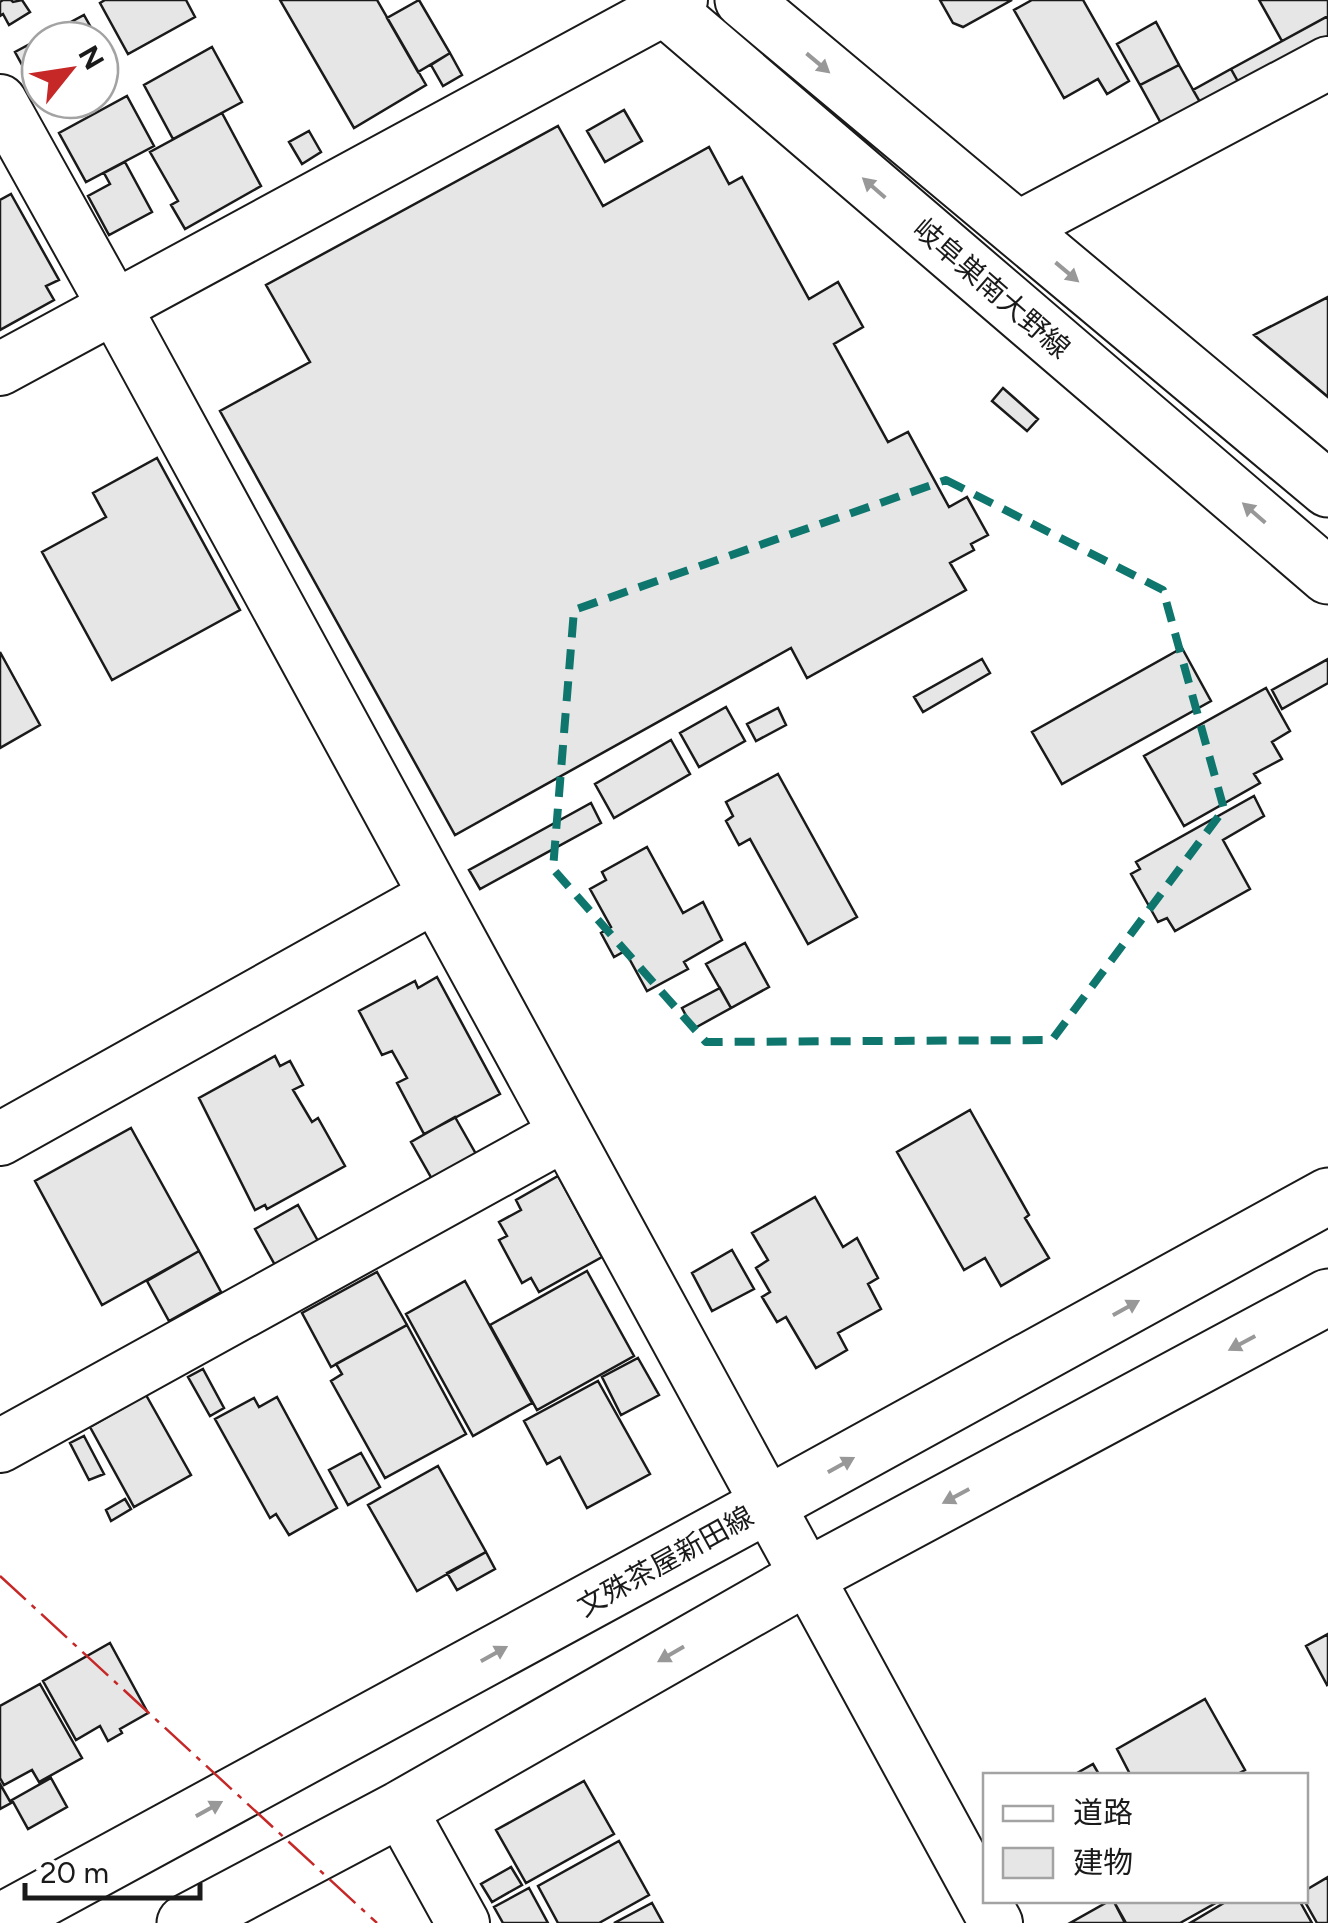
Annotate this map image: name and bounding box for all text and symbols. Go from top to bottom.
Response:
north arrow [20,20,120,120]
text: N [72,40,112,75]
one-way arrow [805,51,830,73]
one-way arrow [862,177,887,199]
street label: 岐阜巣南大野線 [907,211,1077,365]
one-way arrow [1054,260,1079,282]
one-way arrow [1242,502,1267,524]
one-way arrow [1111,1299,1140,1316]
one-way arrow [1228,1334,1257,1351]
one-way arrow [827,1456,855,1474]
one-way arrow [941,1488,970,1505]
street label: 文殊茶屋新田線 [571,1499,759,1623]
one-way arrow [480,1645,509,1662]
one-way arrow [657,1645,686,1662]
legend [983,1773,1308,1903]
text: 道路 [1073,1794,1133,1831]
one-way arrow [194,1800,223,1817]
scale bar [25,1838,200,1900]
text: 建物 [1073,1844,1133,1881]
text: 20 m [40,1854,109,1891]

